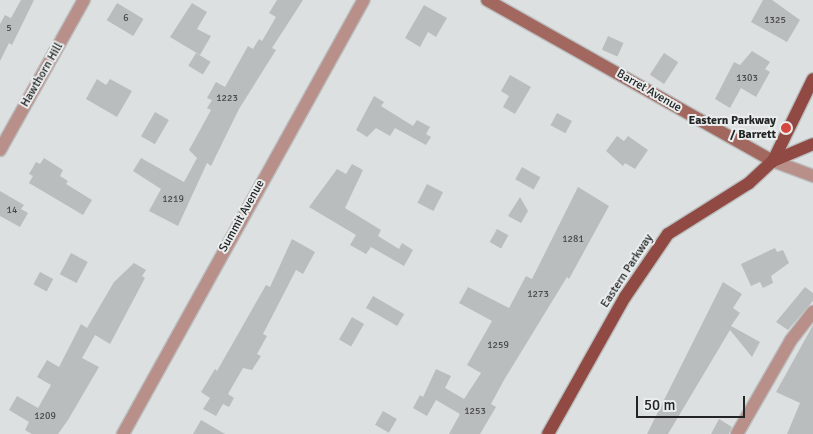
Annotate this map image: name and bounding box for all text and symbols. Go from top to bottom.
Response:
house number: 6 [123,13,129,25]
house number: 1325 [764,15,786,27]
house number: 5 [6,23,12,35]
street label: Hawthorn Hill [18,40,66,110]
street label: Barret Avenue [614,67,684,115]
house number: 1303 [736,73,758,85]
house number: 1223 [216,93,238,105]
place label: Eastern Parkway / Barrett [688,114,776,142]
marker: Eastern Parkway / Barrett [780,122,792,134]
street label: Summit Avenue [216,178,268,254]
house number: 1219 [162,194,184,206]
house number: 14 [7,205,17,217]
street label: Eastern Parkway [598,231,656,311]
house number: 1281 [562,234,584,246]
house number: 1273 [527,289,549,301]
house number: 1259 [487,340,509,352]
scale bar [638,386,747,418]
text: 50 m [644,396,675,414]
house number: 1253 [464,406,486,418]
house number: 1209 [34,411,56,423]

